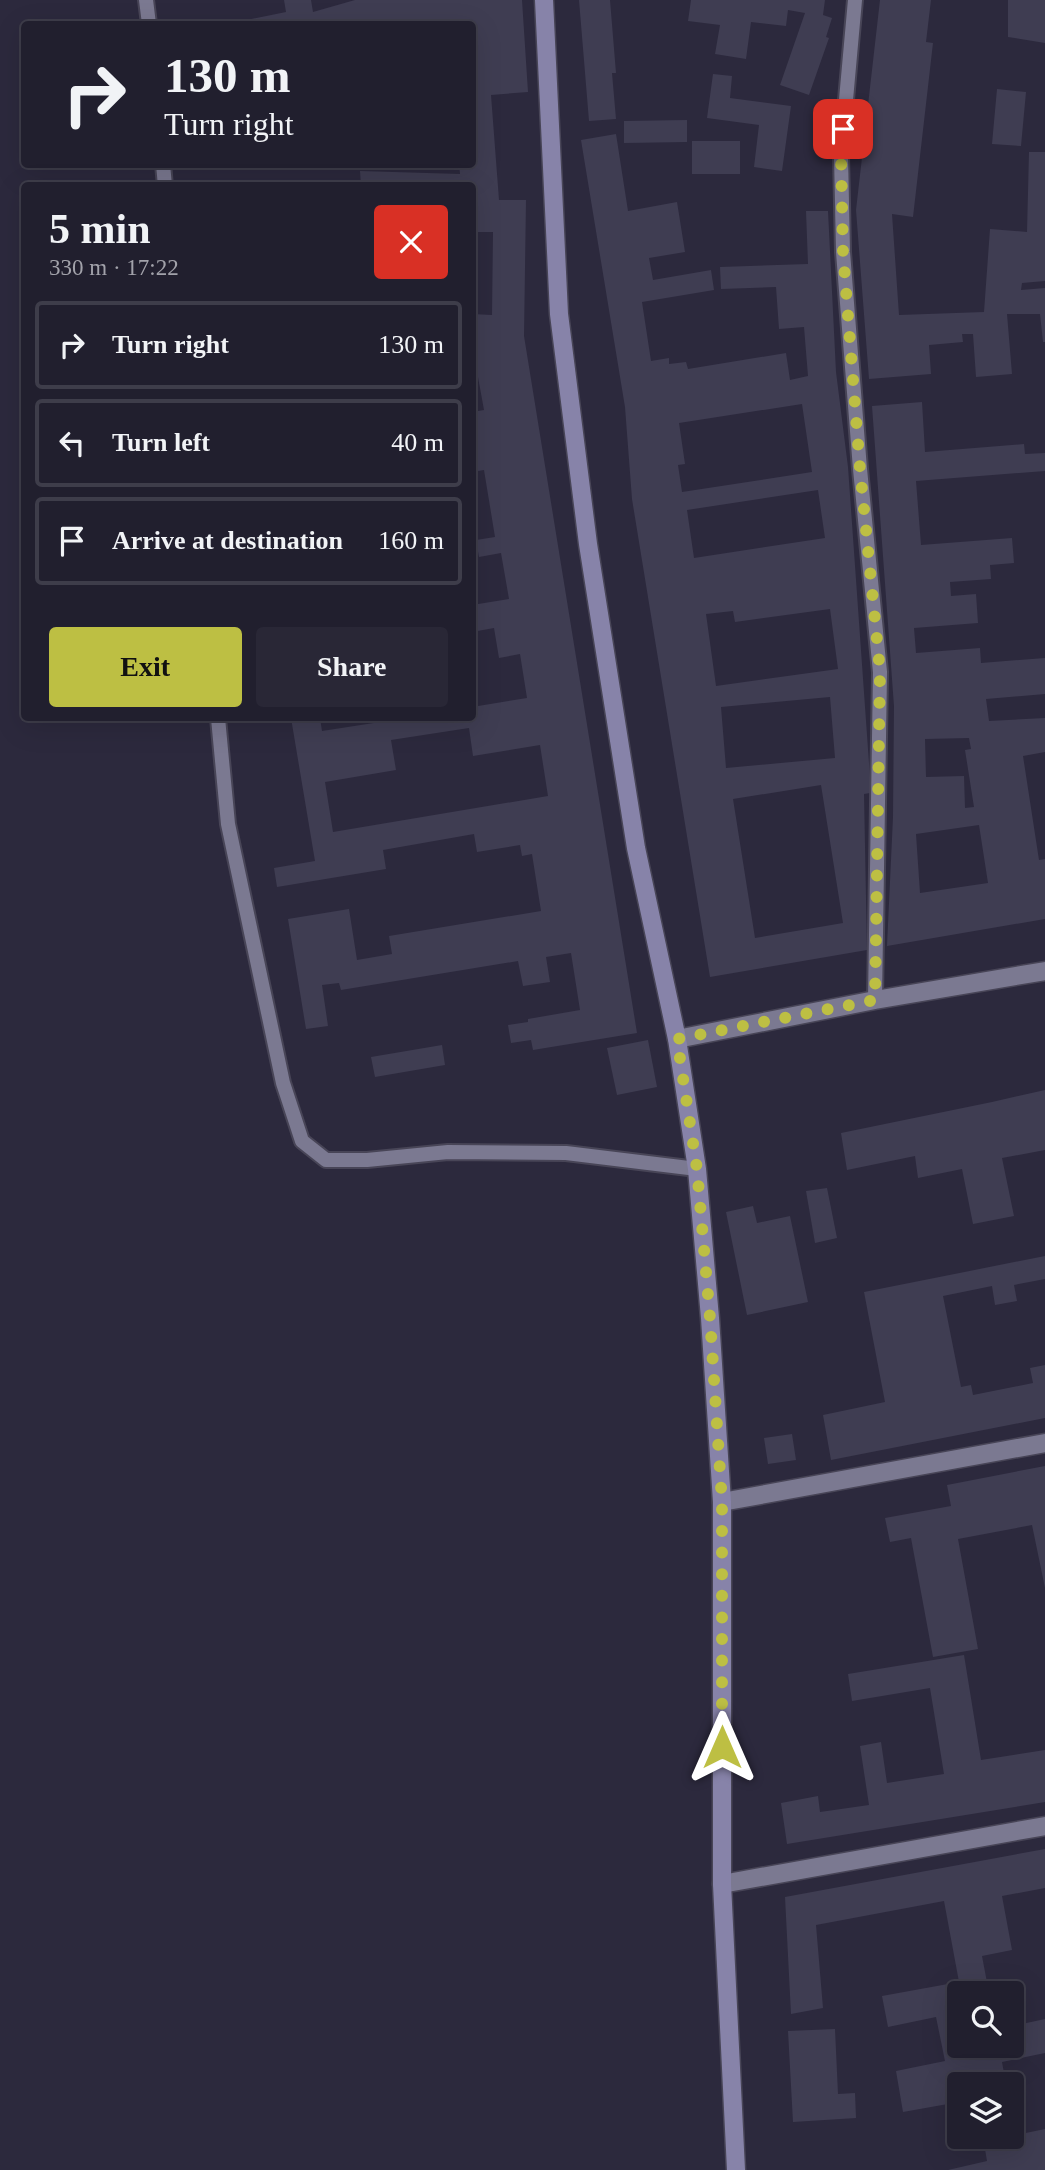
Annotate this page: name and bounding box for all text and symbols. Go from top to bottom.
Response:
text: 130 m [164,48,291,103]
icon: right [49,49,140,140]
pin [813,99,873,159]
text: Turn right [164,106,294,142]
icon: arrive [824,110,862,148]
button: close [374,205,448,279]
text: 5 min [49,206,151,252]
text: 330 m · 17:22 [49,255,179,280]
icon: right [53,326,91,364]
text: Turn right [112,330,229,359]
text: 130 m [378,330,444,359]
icon: left [53,424,91,462]
text: Turn left [112,428,210,457]
text: 40 m [391,428,444,457]
icon: arrive [53,522,91,560]
text: Arrive at destination [112,526,343,555]
text: 160 m [378,526,444,555]
button: Exit [49,627,242,707]
button: Share [256,627,448,707]
position arrow [685,1710,759,1784]
map controls [947,1981,1024,2149]
button: search [947,1981,1024,2058]
button: layers [947,2072,1024,2149]

